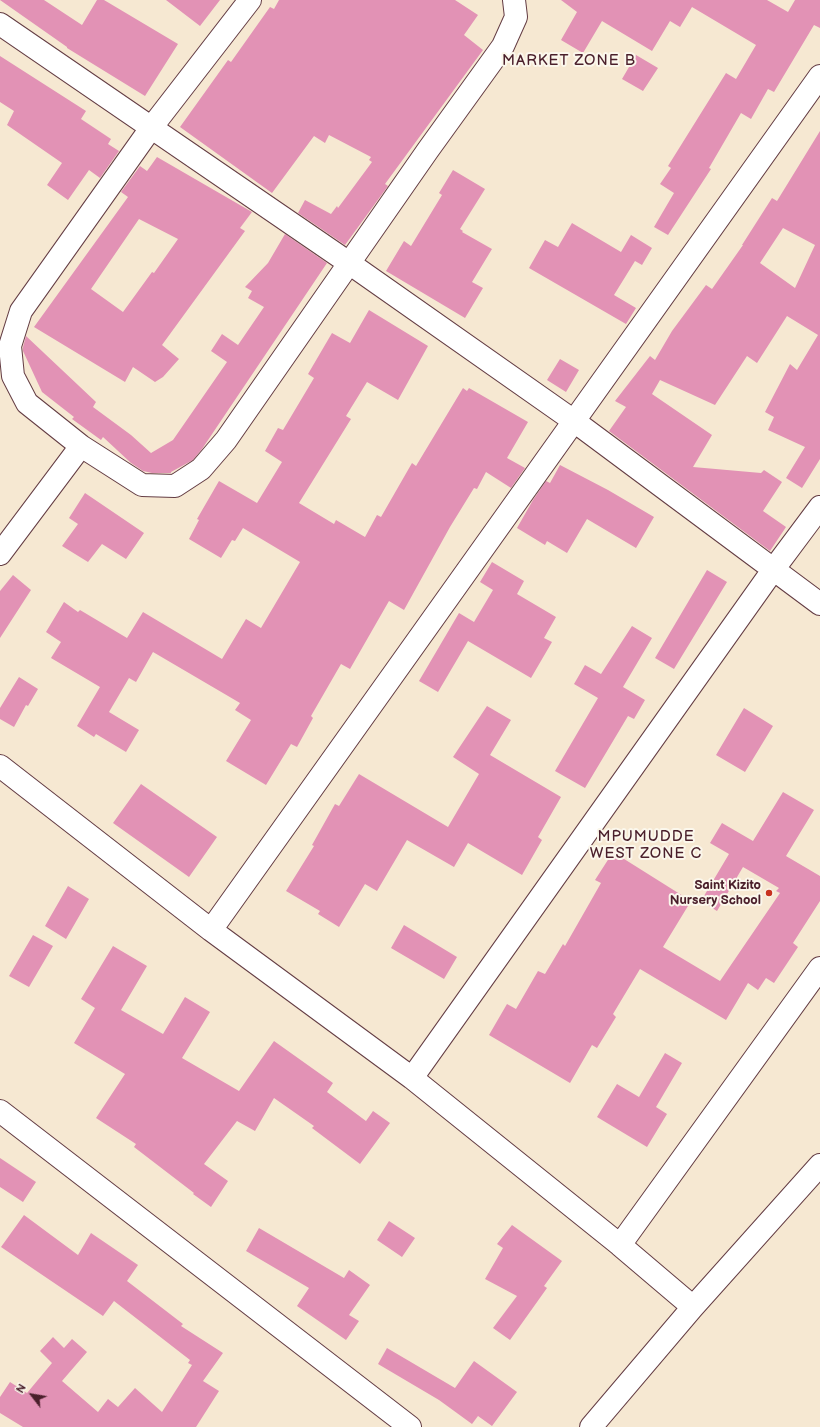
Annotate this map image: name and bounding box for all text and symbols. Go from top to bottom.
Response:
district label: MARKET ZONE B [502,52,636,70]
district label: MPUMUDDE WEST ZONE C [590,828,702,863]
place label: Saint Kizito Nursery School [670,878,761,909]
marker: Saint Kizito Nursery School [764,888,774,898]
north arrow [12,1375,52,1415]
text: N [14,1382,29,1395]

